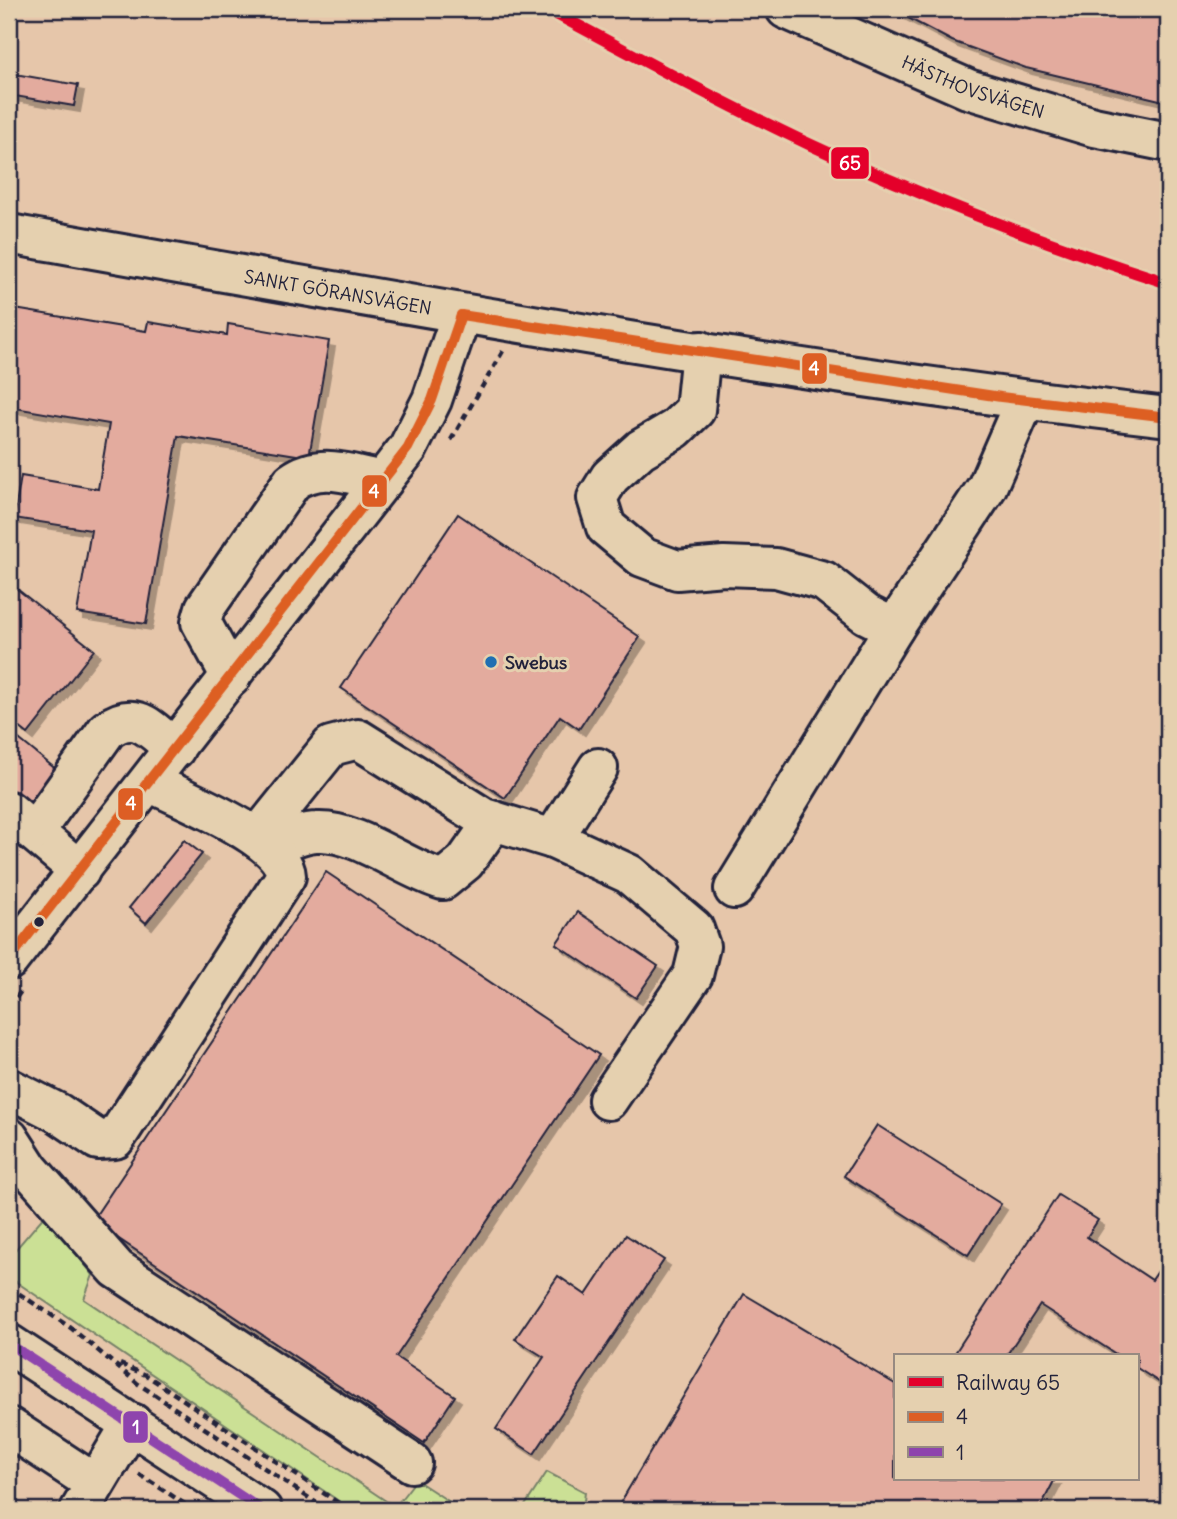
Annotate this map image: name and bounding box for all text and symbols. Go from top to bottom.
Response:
street label: HÄSTHOVSVÄGEN [898,50,1047,123]
line badge: 65 [830,146,870,180]
text: 65 [839,151,861,175]
street label: SANKT GÖRANSVÄGEN [243,264,433,319]
line badge: 4 [801,352,828,385]
text: 4 [809,356,820,380]
line badge: 4 [361,474,388,508]
text: 4 [369,479,380,503]
place label: Swebus [505,651,567,674]
marker: Swebus [483,654,499,670]
line badge: 4 [117,787,144,821]
text: 4 [126,791,137,815]
unlabelled marker [32,915,46,929]
legend [894,1354,1138,1480]
text: Railway 65 [956,1369,1060,1396]
text: 4 [956,1403,968,1430]
line badge: 1 [122,1410,149,1444]
text: 1 [132,1415,140,1439]
text: 1 [956,1439,964,1466]

